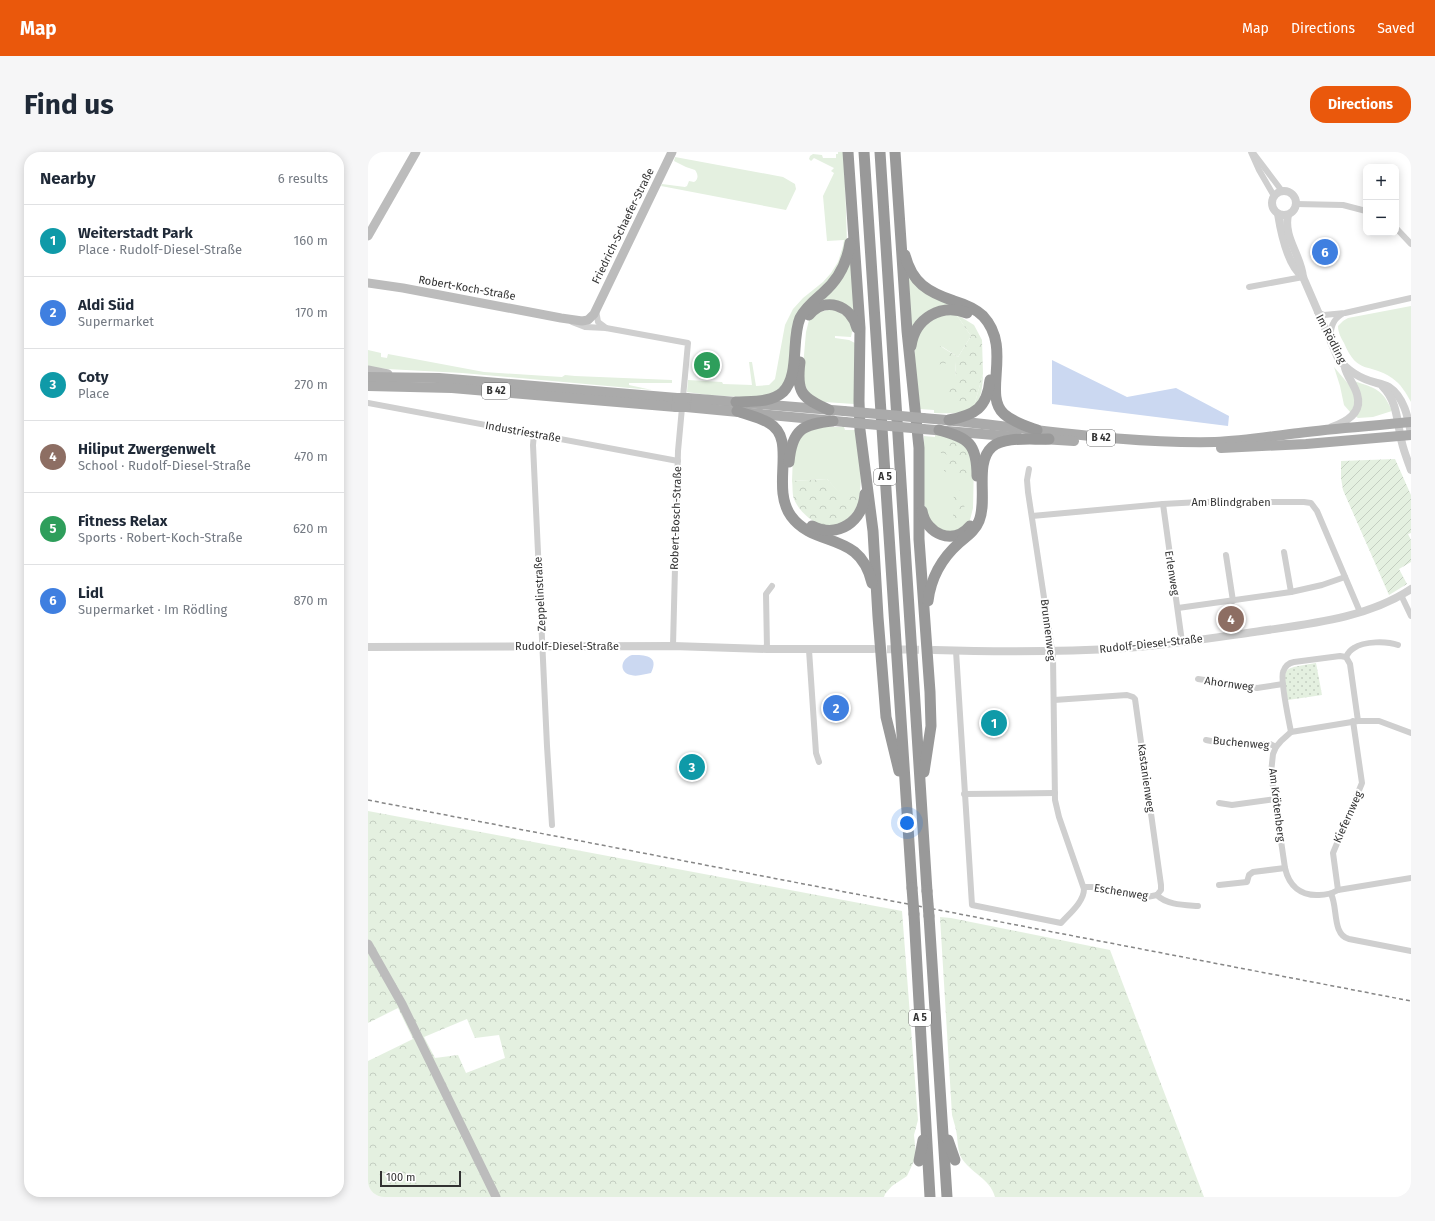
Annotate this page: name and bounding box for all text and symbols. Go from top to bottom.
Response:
text: Map [20,17,57,40]
text: Map [1242,20,1269,37]
text: Directions [1291,20,1355,37]
text: Saved [1377,20,1415,37]
button: Directions [1310,86,1411,123]
text: Find us [24,88,114,121]
map controls [1363,164,1399,236]
button: + [1363,164,1399,200]
street label: Friedrich-Schaefer-Straße [589,166,657,286]
text: Nearby [40,168,95,189]
text: 6 results [278,171,328,186]
button: − [1363,200,1399,236]
text: Weiterstadt Park [78,224,193,242]
text: 1 [50,233,56,248]
text: 160 m [294,233,328,248]
pin: 6 [1312,237,1338,267]
text: Place · Rudolf-Diesel-Straße [78,242,242,257]
street label: Robert-Koch-Straße [417,273,517,303]
text: Aldi Süd [78,296,134,314]
text: 2 [50,305,56,320]
text: 170 m [295,305,328,320]
street label: Im Rödling [1313,312,1349,366]
text: Supermarket [78,314,154,329]
pin: 5 [694,350,720,380]
text: Coty [78,368,109,386]
text: 3 [50,377,56,392]
text: 270 m [294,377,328,392]
road number: B 42 [482,383,510,399]
text: Place [78,386,109,401]
street label: Industriestraße [484,419,562,445]
road number: B 42 [1087,430,1115,446]
text: Hiliput Zwergenwelt [78,440,216,458]
text: 4 [49,449,57,464]
text: 470 m [294,449,328,464]
text: School · Rudolf-Diesel-Straße [78,458,251,473]
street label: Robert-Bosch-Straße [668,466,684,570]
road number: A 5 [874,469,896,485]
street label: Am Blindgraben [1191,496,1271,509]
text: Fitness Relax [78,512,167,530]
text: 5 [50,521,56,536]
text: 620 m [293,521,328,536]
text: Sports · Robert-Koch-Straße [78,530,243,545]
street label: Erlenweg [1162,550,1182,597]
street label: Zeppelinstraße [532,556,548,632]
text: Lidl [78,584,103,602]
text: 6 [49,593,57,608]
text: 870 m [294,593,328,608]
street label: Brunnenweg [1038,598,1058,662]
text: Supermarket · Im Rödling [78,602,227,617]
pin: 4 [1218,604,1244,634]
street label: Rudolf-Diesel-Straße [1099,632,1203,656]
street label: Rudolf-Diesel-Straße [515,640,619,653]
street label: Ahornweg [1204,674,1255,694]
pin: 2 [823,693,849,723]
pin: 1 [981,708,1007,738]
street label: Buchenweg [1212,734,1270,752]
street label: Kastanienweg [1135,743,1157,813]
pin: 3 [679,752,705,782]
street label: Am Krötenberg [1266,767,1288,843]
street label: Kiefernweg [1331,789,1365,845]
your location [897,813,917,833]
street label: Eschenweg [1093,881,1149,903]
road number: A 5 [909,1010,931,1026]
scale bar [380,1169,461,1188]
text: 100 m [386,1171,415,1184]

